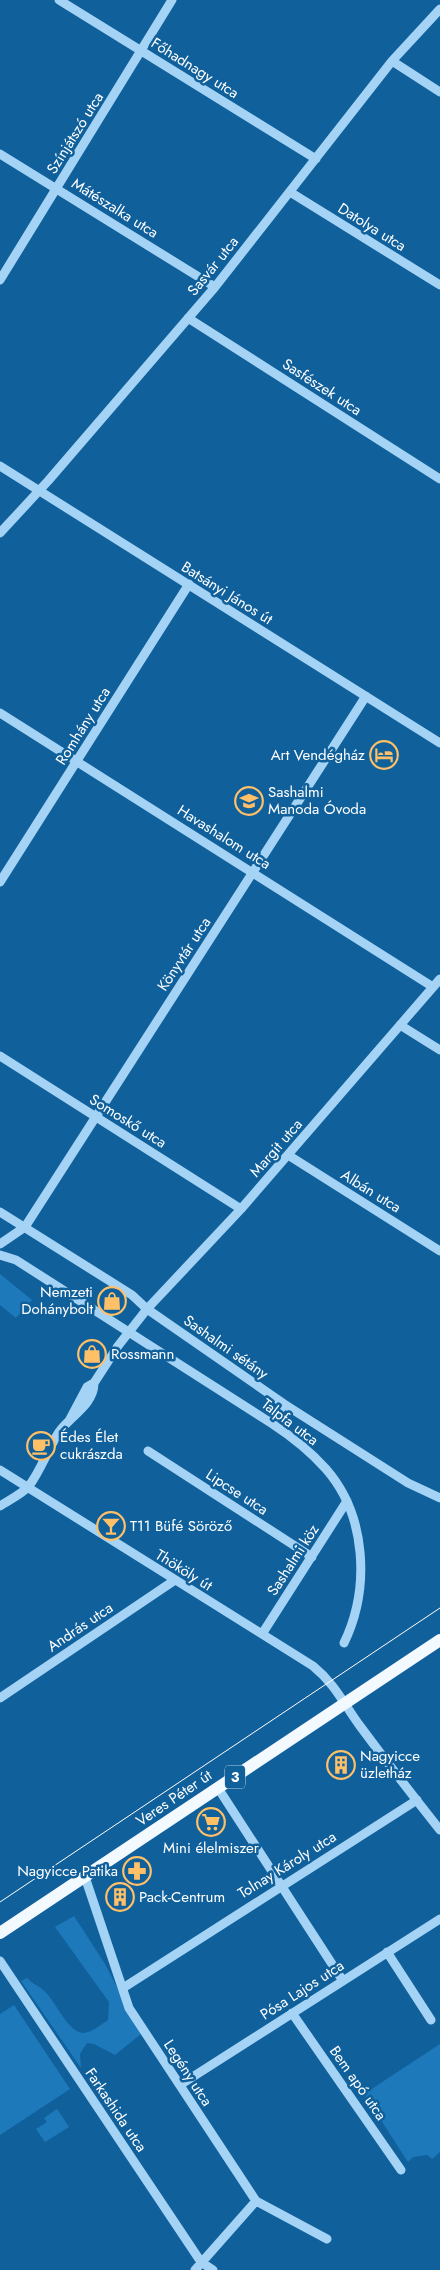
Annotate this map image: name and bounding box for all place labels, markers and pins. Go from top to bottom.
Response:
hotel icon: Art Vendégház [369,740,399,770]
place label: Art Vendégház [271,744,365,766]
place label: Sashalmi Manoda Óvoda [268,781,366,820]
school or university icon: Sashalmi Manoda Óvoda [234,786,264,816]
place label: Nemzeti Dohánybolt [21,1281,93,1320]
shop icon: Nemzeti Dohánybolt [97,1286,127,1316]
shop icon: Rossmann [77,1339,107,1369]
place label: Rossmann [111,1343,174,1365]
place label: Édes Élet cukrászda [60,1426,123,1465]
cafe icon: Édes Élet cukrászda [26,1431,56,1461]
bar icon: T11 Büfé Söröző [96,1511,126,1541]
place label: T11 Büfé Söröző [130,1515,232,1537]
place label: Nagyicce üzletház [360,1745,420,1784]
building icon: Nagyicce üzletház [326,1750,356,1780]
supermarket icon: Mini élelmiszer [196,1807,226,1837]
place label: Mini élelmiszer [163,1837,260,1859]
pharmacy icon: Nagyicce Patika [122,1856,152,1886]
place label: Nagyicce Patika [17,1860,118,1882]
building icon: Pack-Centrum [105,1882,135,1912]
place label: Pack-Centrum [139,1886,225,1908]

